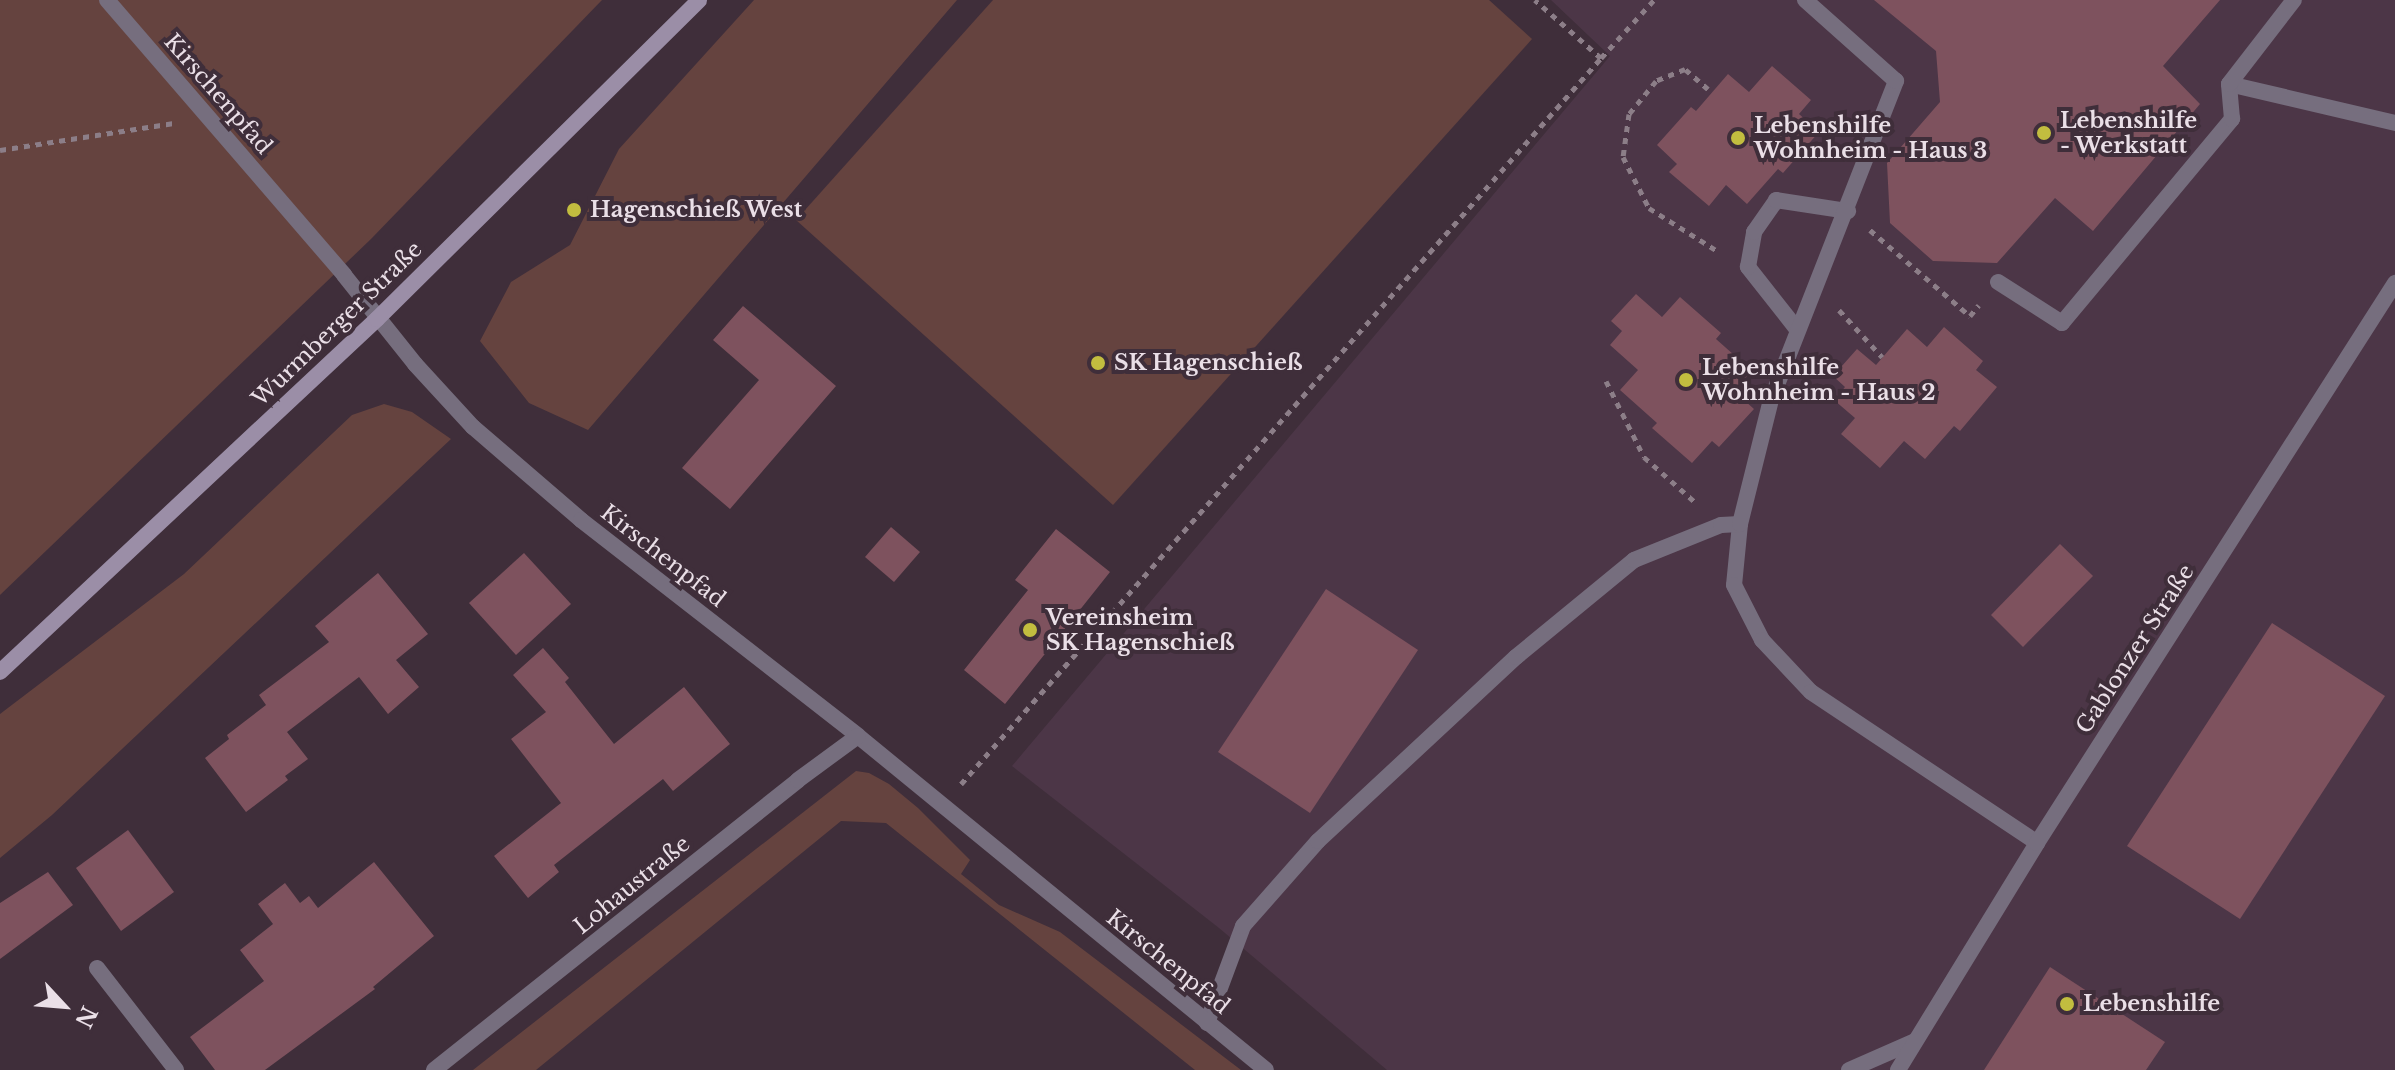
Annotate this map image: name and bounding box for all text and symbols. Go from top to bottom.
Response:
street label: Kirschenpfad [159,28,277,160]
place label: Lebenshilfe - Werkstatt [2060,107,2197,158]
place label: Lebenshilfe Wohnheim - Haus 3 [1754,112,1987,164]
marker: Lebenshilfe - Werkstatt [2035,124,2053,142]
marker: Lebenshilfe Wohnheim - Haus 3 [1729,129,1747,147]
place label: Hagenschieß West [590,197,803,223]
marker: Hagenschieß West [565,201,583,219]
street label: Wurmberger Straße [246,236,428,412]
place label: SK Hagenschieß [1114,350,1303,376]
marker: SK Hagenschieß [1089,354,1107,372]
place label: Lebenshilfe Wohnheim - Haus 2 [1702,354,1936,406]
marker: Lebenshilfe Wohnheim - Haus 2 [1677,371,1695,389]
street label: Kirschenpfad [595,499,731,613]
street label: Gablonzer Straße [2070,559,2200,739]
place label: Vereinsheim SK Hagenschieß [1046,604,1235,656]
marker: Vereinsheim SK Hagenschieß [1021,621,1039,639]
street label: Lohaustraße [569,830,695,940]
street label: Kirschenpfad [1101,904,1235,1020]
north arrow [24,966,104,1046]
place label: Lebenshilfe [2083,991,2220,1017]
marker: Lebenshilfe [2058,995,2076,1013]
text: N [69,1002,103,1032]

